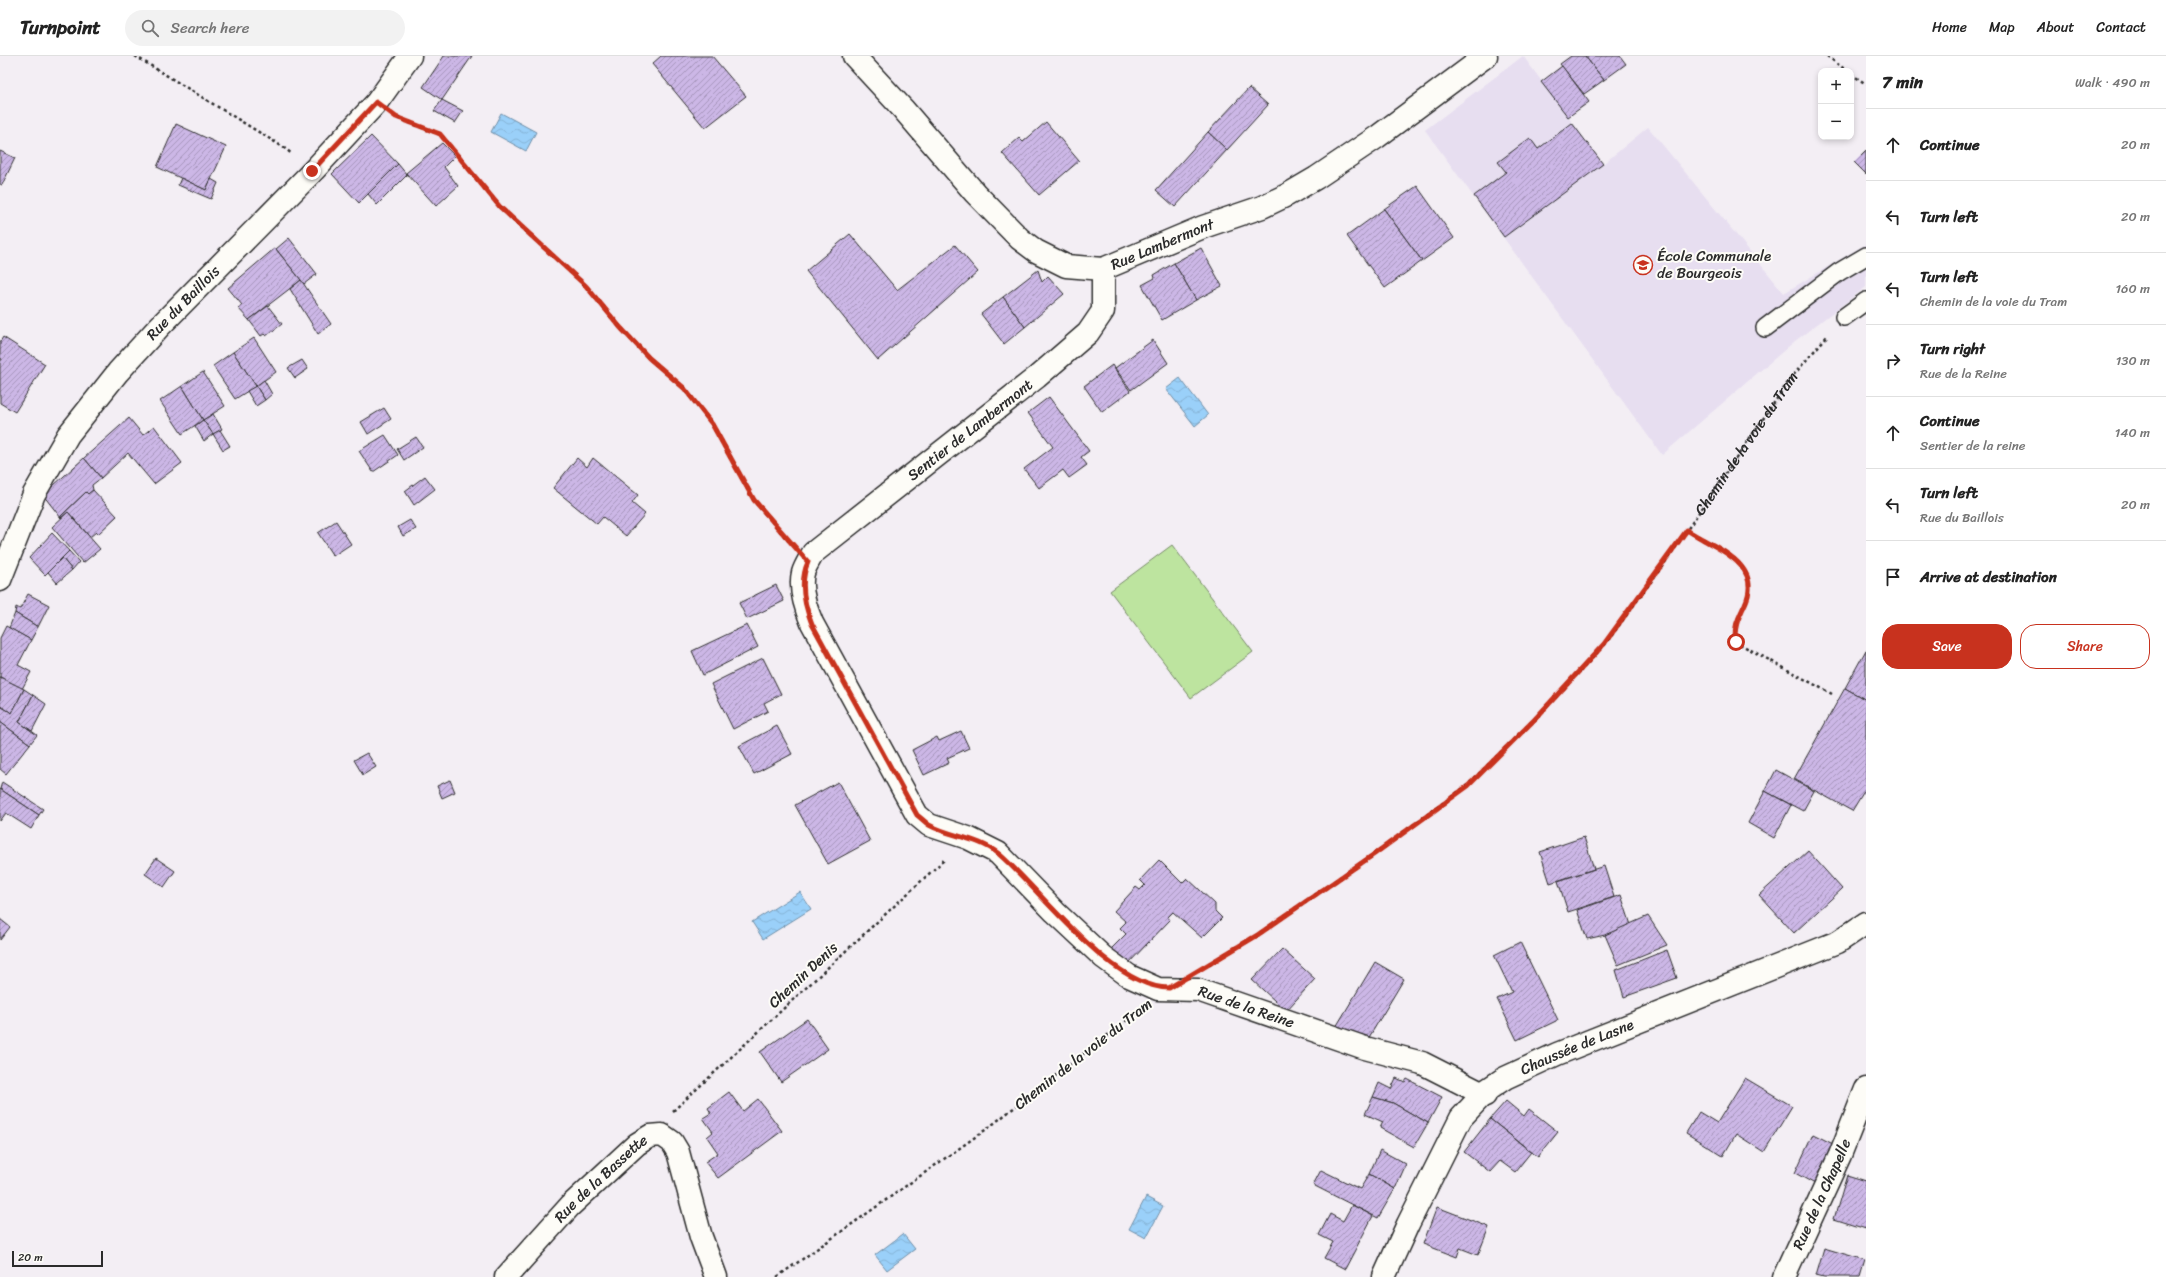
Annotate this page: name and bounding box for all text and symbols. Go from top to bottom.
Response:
search box [125,10,405,46]
text: Turnpoint [20,11,101,44]
text: Search here [171,15,250,41]
text: Home [1932,15,1967,40]
text: Map [1989,15,2015,40]
text: About [2037,15,2074,40]
text: Contact [2096,15,2146,40]
icon: search [139,17,161,39]
text: 7 min [1882,67,1923,97]
map controls [1818,68,1854,140]
button: + [1818,68,1854,104]
text: Walk · 490 m [2075,71,2150,94]
button: − [1818,104,1854,140]
text: Continue [1920,132,1980,158]
text: 20 m [2121,133,2150,156]
icon: ahead [1882,134,1904,156]
route end [303,162,321,180]
text: Turn left [1920,204,1978,230]
text: 20 m [2121,205,2150,228]
icon: left [1882,206,1904,228]
street label: Rue Lambermont [1106,211,1218,277]
place label: École Communale de Bourgeois [1657,243,1771,286]
school or university icon: École Communale de Bourgeois [1632,254,1654,276]
street label: Rue du Baillois [140,259,226,346]
text: Turn left [1920,264,1978,290]
text: 160 m [2115,277,2150,300]
icon: left [1882,278,1904,300]
text: Chemin de la voie du Tram [1920,290,2067,313]
text: Turn right [1920,336,1985,362]
text: 130 m [2116,349,2150,372]
icon: right [1882,350,1904,372]
text: Rue de la Reine [1920,362,2007,385]
street label: Chemin de la voie du Tram [1688,366,1805,521]
street label: Sentier de Lambermont [901,372,1039,488]
text: Continue [1920,408,1980,434]
text: 140 m [2115,421,2150,444]
icon: ahead [1882,422,1904,444]
text: Sentier de la reine [1920,434,2026,457]
text: Turn left [1920,480,1978,506]
text: 20 m [2121,493,2150,516]
icon: left [1882,494,1904,516]
text: Rue du Baillois [1920,506,2004,529]
text: Arrive at destination [1920,564,2057,590]
icon: arrive [1882,566,1904,588]
button: Save [1882,624,2012,669]
button: Share [2020,624,2150,669]
route start [1727,633,1745,651]
street label: Chemin Denis [762,935,844,1015]
street label: Rue de la Reine [1195,978,1298,1036]
street label: Chemin de la voie du Tram [1008,991,1158,1117]
street label: Chaussée de Lasne [1516,1012,1638,1082]
street label: Rue de la Bassette [548,1127,653,1229]
street label: Rue de la Chapelle [1785,1134,1858,1254]
text: 20 m [18,1248,43,1267]
scale bar [12,1249,103,1268]

